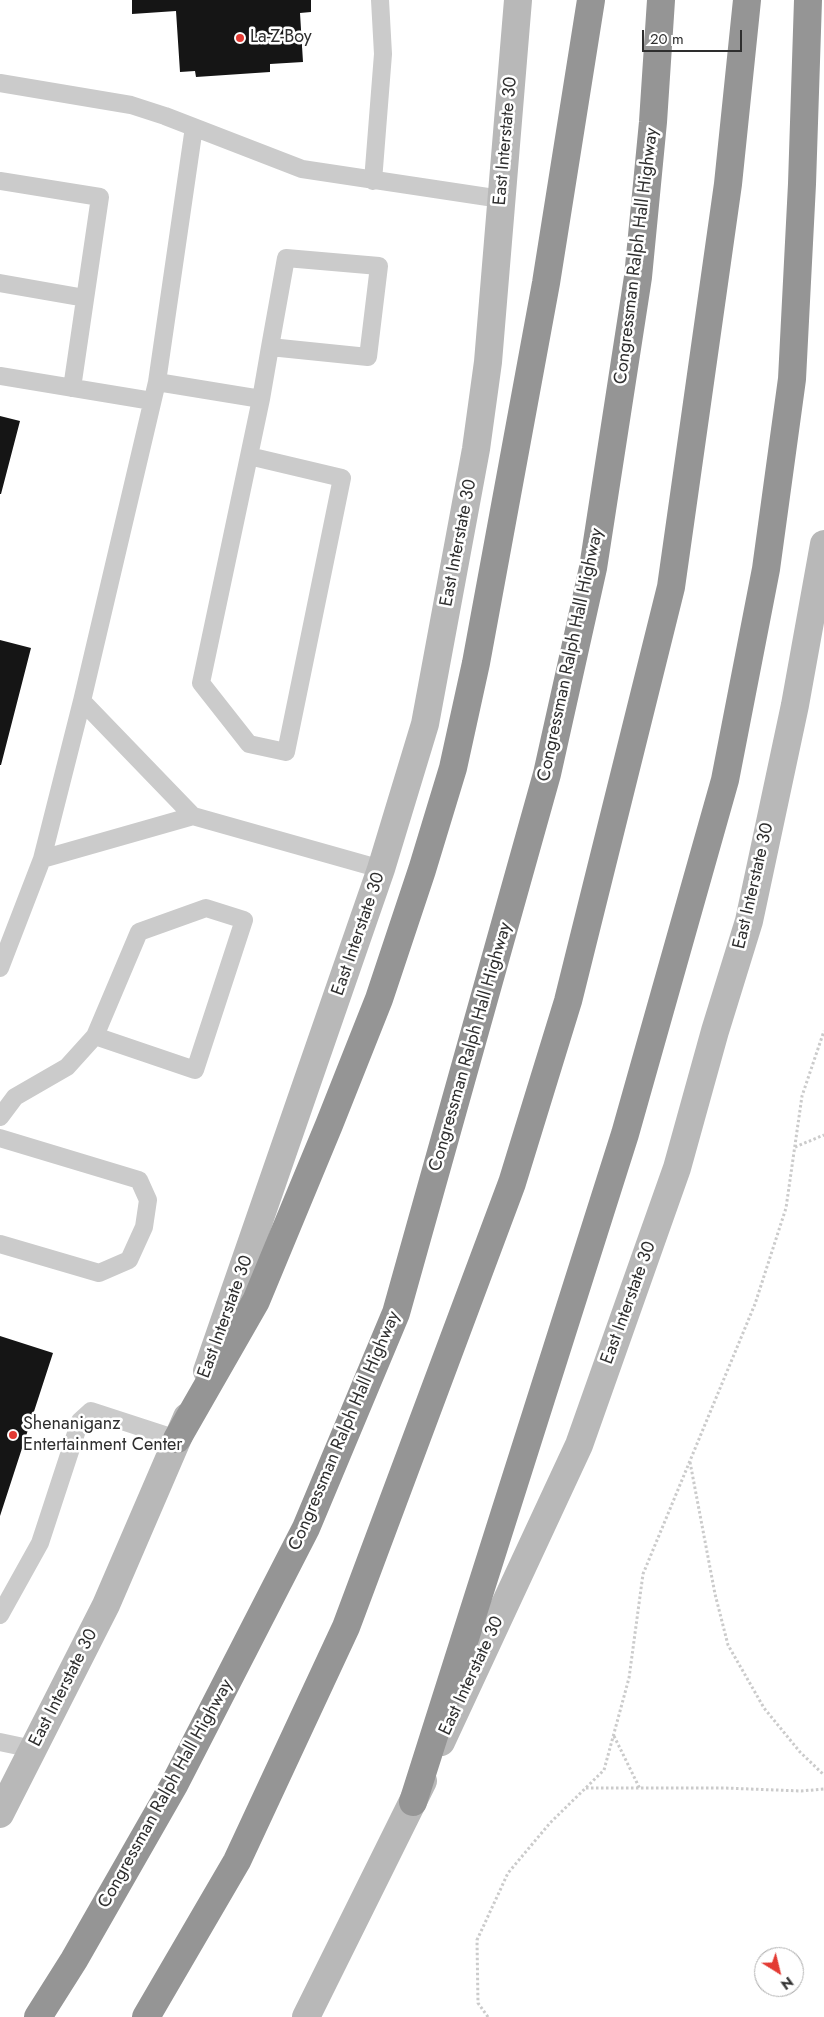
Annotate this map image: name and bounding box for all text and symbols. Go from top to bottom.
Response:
scale bar [644,20,744,52]
place label: La-Z-Boy [250,27,312,49]
text: 20 m [650,28,684,50]
marker: La-Z-Boy [234,32,246,44]
street label: East Interstate 30 [490,76,522,206]
street label: Congressman Ralph Hall Highway [611,127,663,385]
street label: East Interstate 30 [436,478,482,608]
street label: Congressman Ralph Hall Highway [534,526,608,784]
street label: East Interstate 30 [729,821,779,951]
street label: East Interstate 30 [328,869,390,999]
street label: Congressman Ralph Hall Highway [425,920,517,1174]
street label: East Interstate 30 [597,1239,661,1367]
street label: East Interstate 30 [194,1253,258,1381]
street label: Congressman Ralph Hall Highway [285,1308,405,1554]
place label: Shenaniganz Entertainment Center [23,1414,183,1456]
marker: Shenaniganz Entertainment Center [7,1429,19,1441]
street label: East Interstate 30 [435,1613,509,1739]
street label: East Interstate 30 [25,1626,103,1750]
street label: Congressman Ralph Hall Highway [94,1676,238,1912]
north arrow [754,1947,804,1997]
text: N [777,1972,798,1995]

